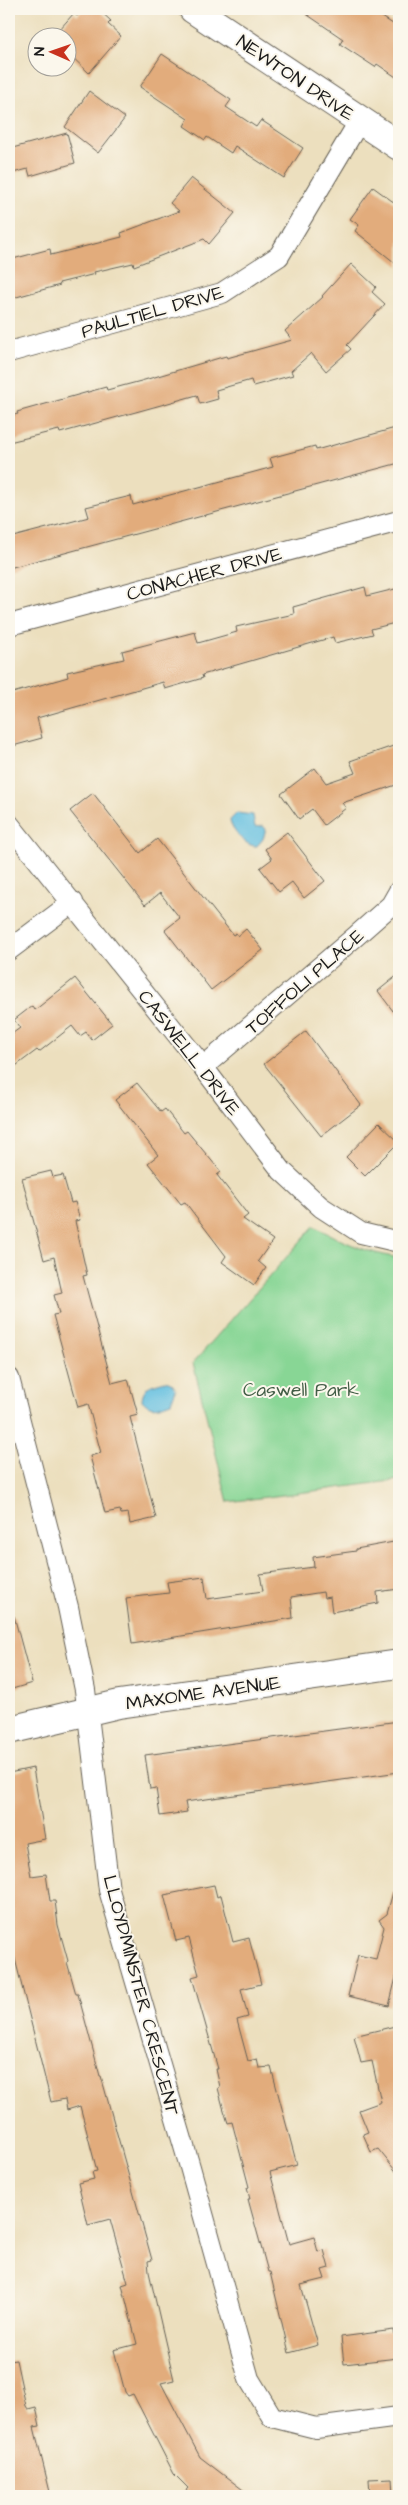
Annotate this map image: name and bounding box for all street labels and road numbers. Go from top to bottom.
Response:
street label: NEWTON DRIVE [231,29,360,128]
street label: PAULTIEL DRIVE [78,279,227,346]
street label: CONACHER DRIVE [124,541,285,608]
street label: TOFFOLI PLACE [240,923,370,1041]
street label: CASWELL DRIVE [131,984,246,1121]
street label: MAXOME AVENUE [124,1669,282,1718]
street label: LLOYDMINSTER CRESCENT [96,1872,186,2118]

